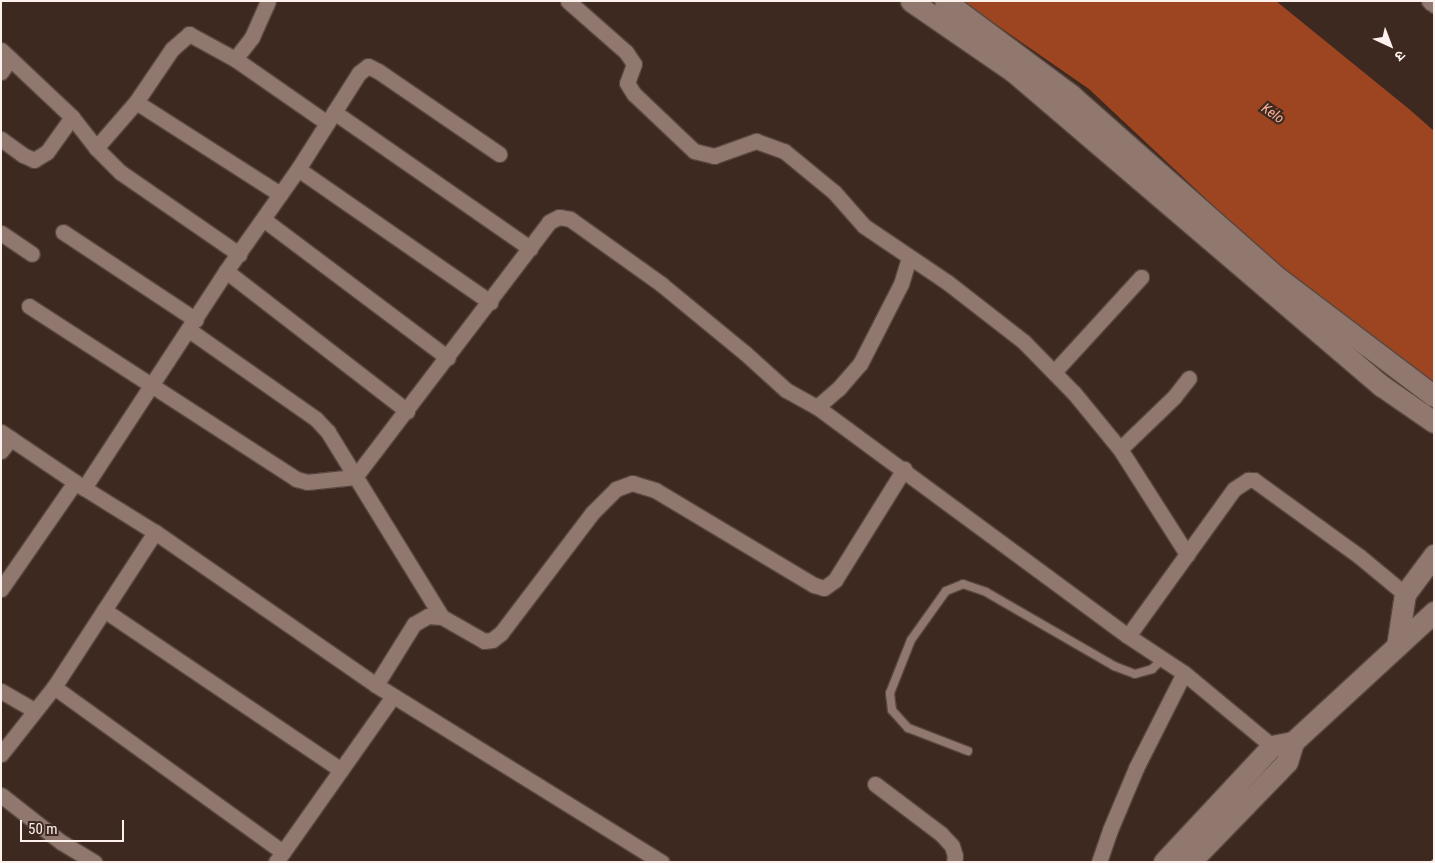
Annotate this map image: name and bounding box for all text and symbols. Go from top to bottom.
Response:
north arrow [1365,20,1415,70]
text: उ [1392,47,1409,65]
water label: Kelo [1259,99,1287,127]
scale bar [22,810,126,842]
text: 50 m [28,820,58,838]

